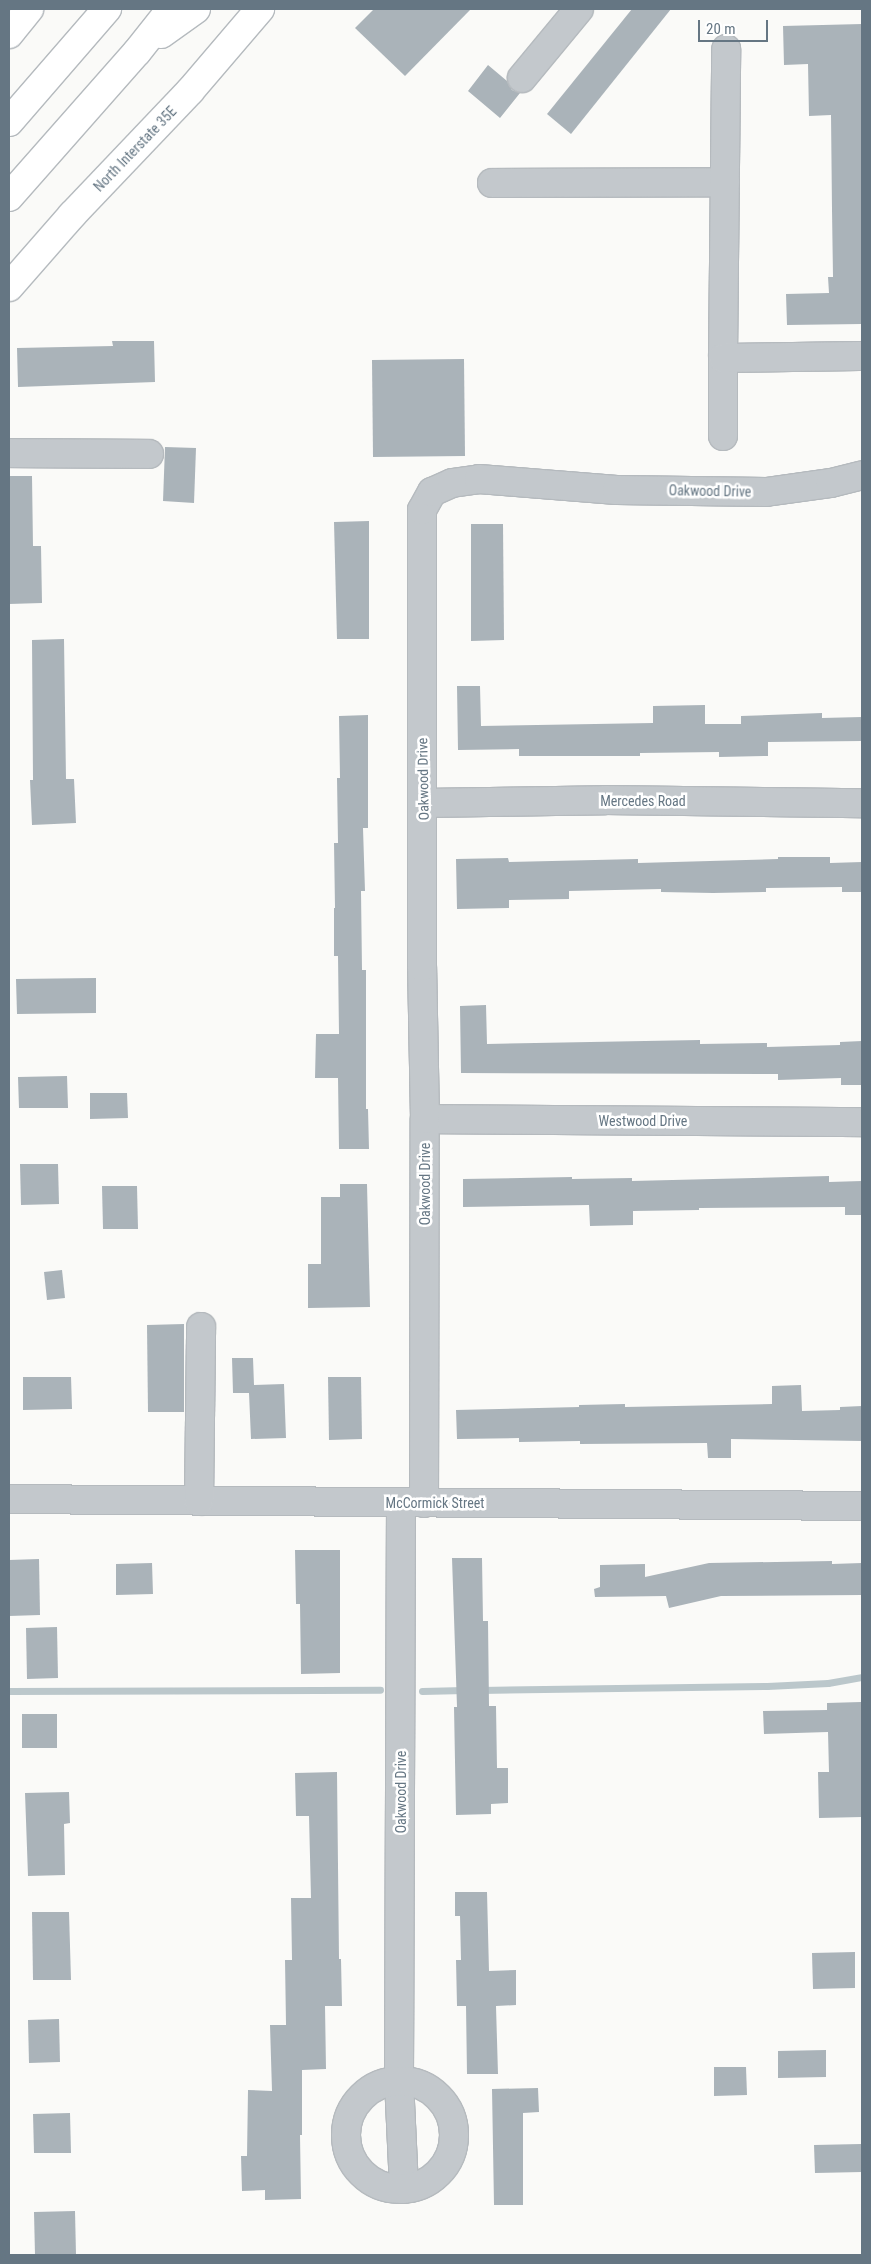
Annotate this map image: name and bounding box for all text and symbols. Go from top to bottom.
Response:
scale bar [701,10,771,42]
text: 20 m [706,20,736,38]
street label: North Interstate 35E [90,103,180,195]
street label: Oakwood Drive [669,482,751,500]
street label: Oakwood Drive [414,738,432,820]
street label: Mercedes Road [600,793,686,809]
street label: Westwood Drive [599,1113,687,1129]
street label: Oakwood Drive [417,1143,433,1225]
street label: McCormick Street [386,1495,484,1511]
street label: Oakwood Drive [393,1751,409,1833]

